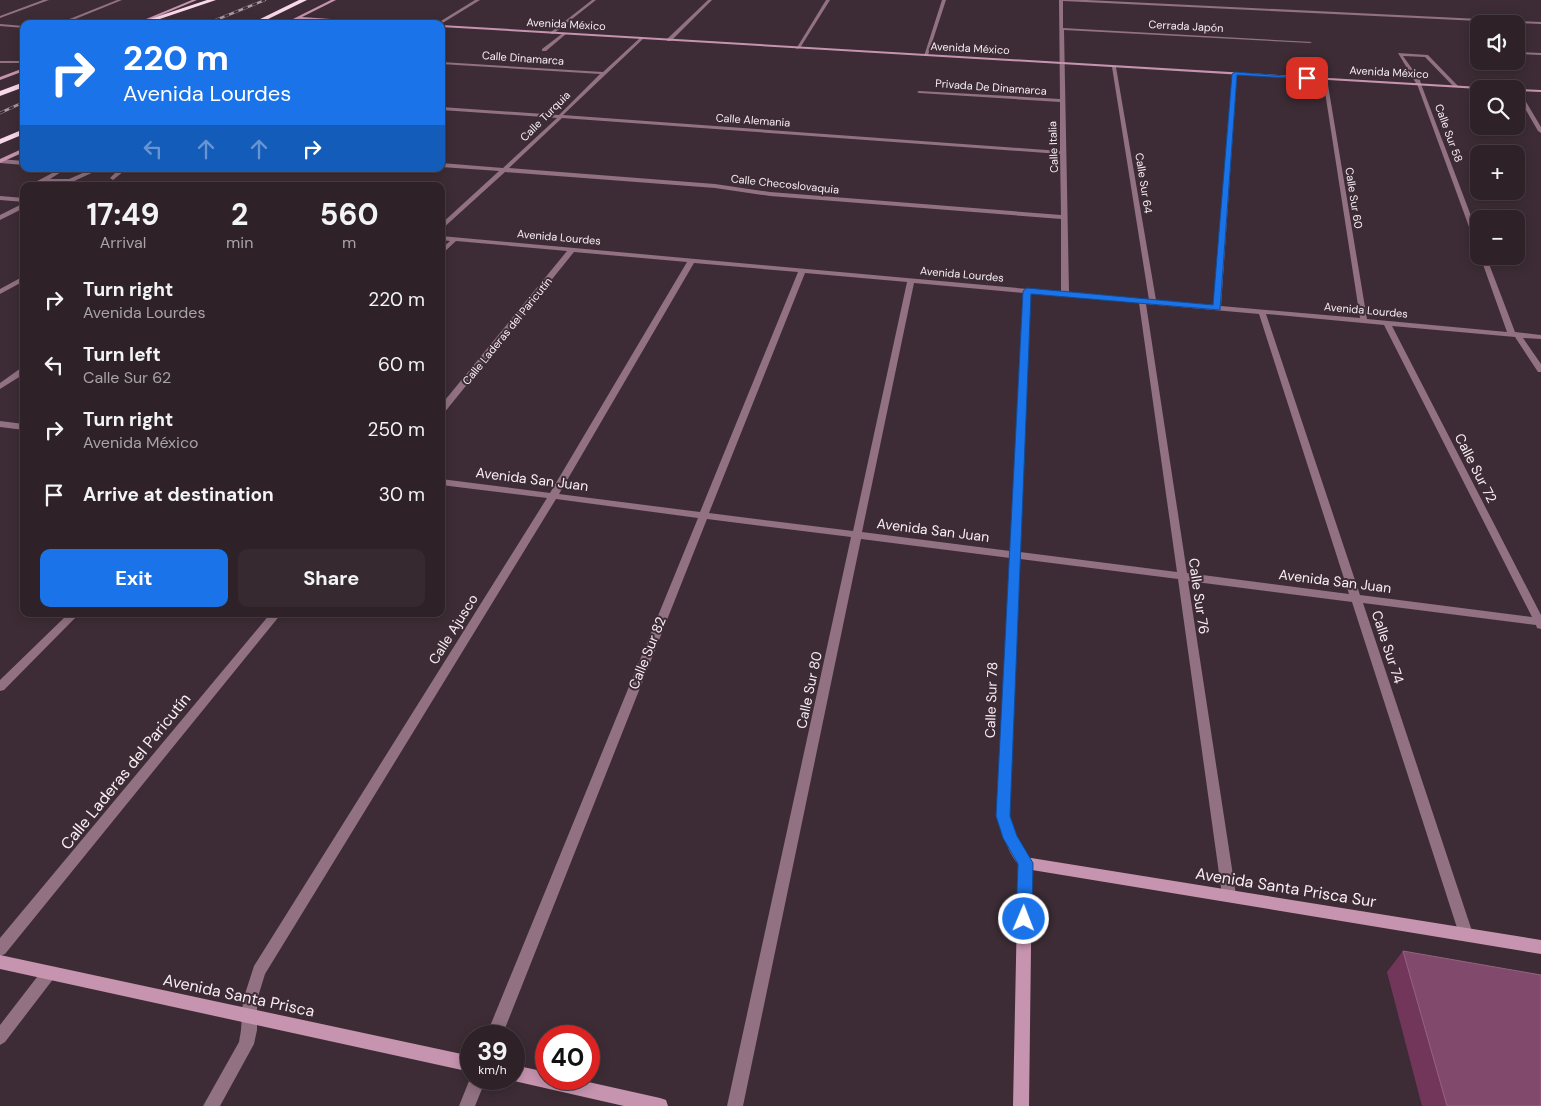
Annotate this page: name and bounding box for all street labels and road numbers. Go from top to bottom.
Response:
street label: Avenida México [526,15,606,33]
street label: Cerrada Japón [1148,17,1224,35]
street label: Avenida México [930,39,1010,57]
street label: Calle Dinamarca [481,48,565,68]
street label: Avenida México [1349,63,1429,81]
street label: Privada De Dinamarca [935,76,1047,98]
street label: Calle Turquia [517,88,573,144]
street label: Calle Sur 58 [1432,102,1466,164]
street label: Calle Alemania [715,110,791,130]
street label: Calle Italia [1045,121,1061,173]
street label: Calle Sur 64 [1132,152,1156,215]
street label: Calle Sur 60 [1342,166,1366,230]
street label: Calle Checoslovaquia [730,171,840,197]
street label: Avenida Lourdes [516,226,602,248]
street label: Avenida Lourdes [919,263,1005,285]
street label: Calle Laderas del Paricutín [459,274,555,388]
street label: Avenida Lourdes [1323,299,1409,321]
street label: Calle Sur 72 [1451,430,1501,506]
street label: Avenida San Juan [475,463,589,495]
street label: Avenida San Juan [876,514,990,546]
street label: Calle Sur 76 [1185,557,1213,635]
street label: Avenida San Juan [1278,565,1392,597]
street label: Calle Ajusco [424,590,482,668]
street label: Calle Sur 74 [1368,608,1408,686]
street label: Calle Sur 82 [624,614,670,692]
street label: Calle Sur 80 [792,650,826,730]
street label: Calle Sur 78 [981,662,1001,738]
street label: Calle Laderas del Paricutín [56,689,195,854]
street label: Avenida Santa Prisca Sur [1194,863,1378,912]
street label: Avenida Santa Prisca [161,969,317,1022]

